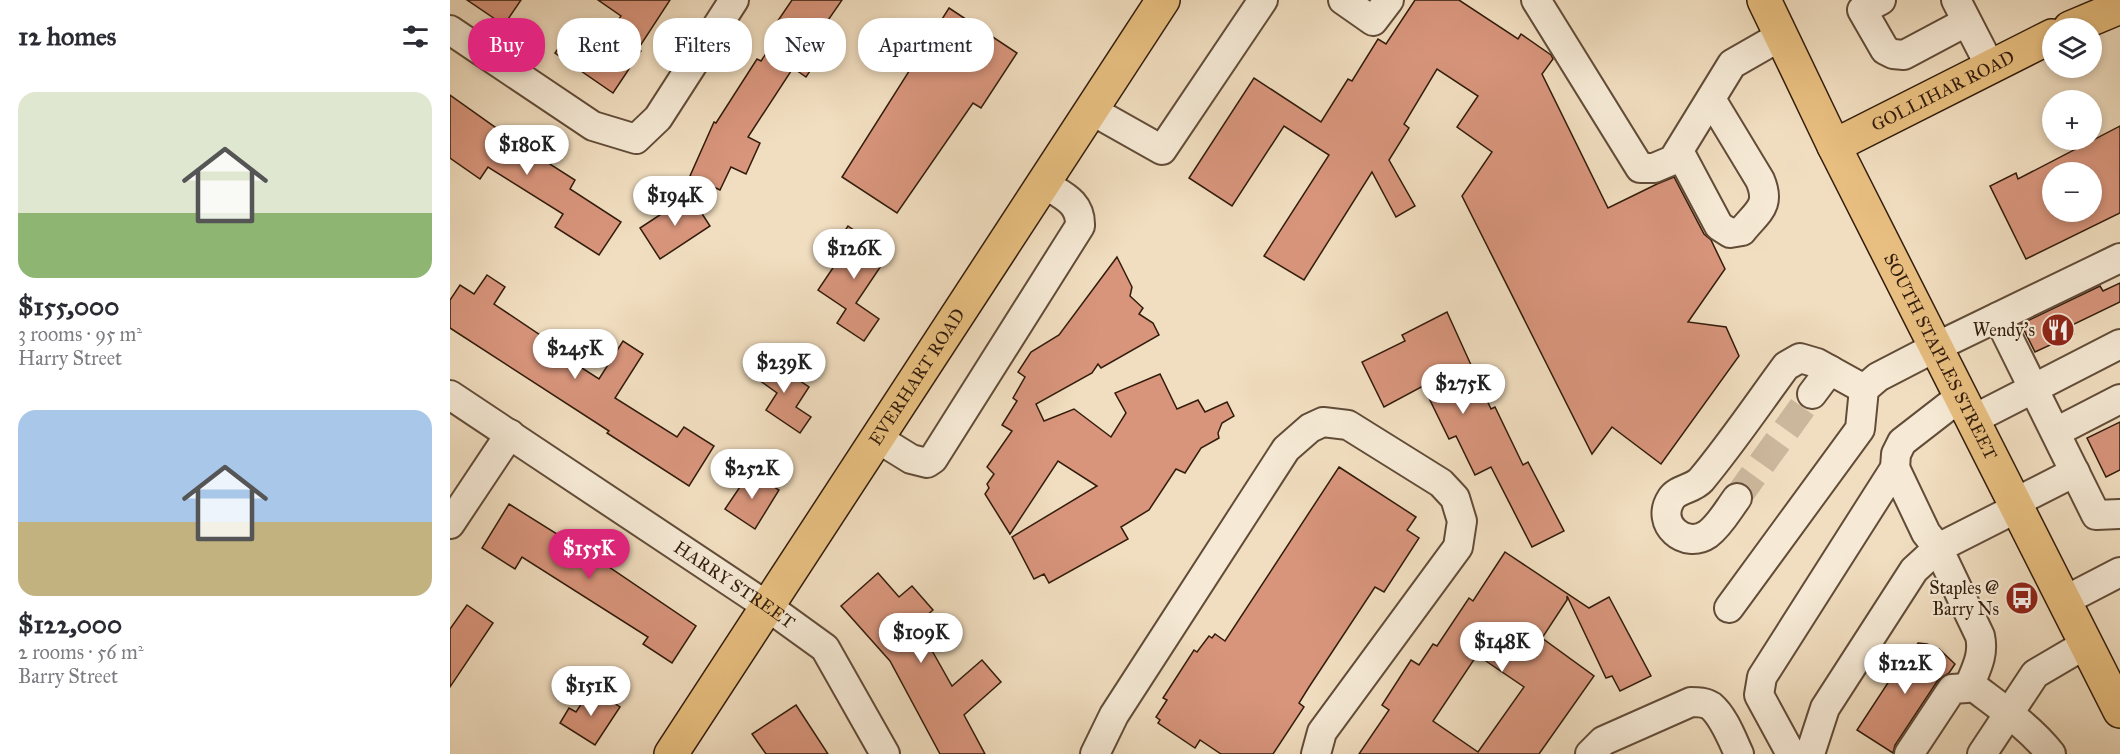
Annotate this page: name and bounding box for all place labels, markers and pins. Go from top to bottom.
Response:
pin: $180K [485,125,569,176]
pin: $194K [633,176,717,227]
pin: $126K [812,229,896,280]
restaurant icon: Wendy's [2040,312,2076,348]
place label: Wendy's [1973,319,2035,341]
pin: $245K [533,329,617,380]
pin: $239K [742,343,826,394]
pin: $275K [1421,364,1505,415]
pin: $252K [710,449,794,500]
pin: $155K [547,529,631,580]
place label: Staples @ Barry Ns [1929,577,1999,620]
bus stop icon: Staples @ Barry Ns [2004,580,2040,616]
pin: $109K [879,613,963,664]
pin: $148K [1460,622,1544,673]
pin: $122K [1863,644,1947,695]
pin: $151K [549,666,633,717]

